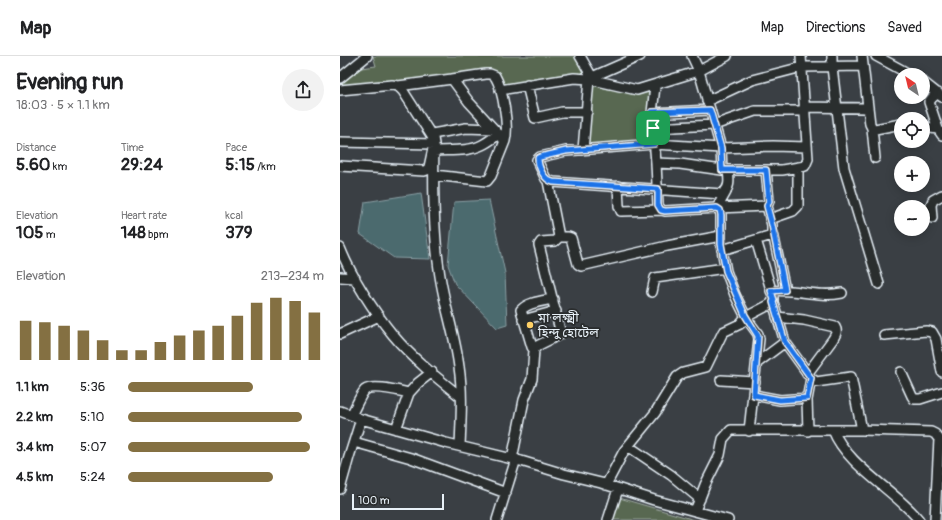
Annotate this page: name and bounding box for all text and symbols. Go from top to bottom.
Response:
text: Map [20,16,51,40]
text: Map [761,19,784,36]
text: Directions [806,19,865,36]
text: Saved [887,19,922,36]
text: Evening run [16,68,124,96]
north arrow [894,68,930,104]
map controls [894,68,930,236]
button: share [282,69,324,111]
text: 18:03 · 5 × 1.1 km [16,97,110,113]
pin [636,111,670,145]
button: locate [894,112,930,148]
icon: arrive [642,117,664,139]
text: Distance [16,141,56,154]
text: Time [121,141,144,154]
text: Pace [225,141,247,154]
text: 5.60 [16,154,50,175]
text: 29:24 [121,154,163,175]
text: 5:15 [225,154,255,175]
button: + [894,156,930,192]
text: km [50,160,67,173]
text: /km [255,160,276,173]
button: − [894,200,930,236]
text: Elevation [16,209,58,222]
text: Heart rate [121,209,167,222]
text: kcal [225,209,243,222]
text: 105 [16,222,43,243]
text: 148 [121,222,146,243]
text: 379 [225,222,253,243]
text: m [43,228,56,241]
text: bpm [146,228,168,241]
text: Elevation [16,268,66,284]
text: 213–234 m [261,268,324,284]
place label: মা লক্ষ্মী হিন্দু হোটেল [537,310,599,341]
marker: মা লক্ষ্মী হিন্দু হোটেল [525,320,535,330]
text: 1.1 km [16,379,49,395]
text: 5:36 [80,379,105,395]
text: 2.2 km [16,409,53,425]
text: 5:10 [80,409,104,425]
text: 3.4 km [16,439,53,455]
text: 5:07 [80,439,106,455]
text: 4.5 km [16,469,53,485]
text: 5:24 [80,469,105,485]
scale bar [352,492,444,511]
text: 100 m [358,494,389,507]

